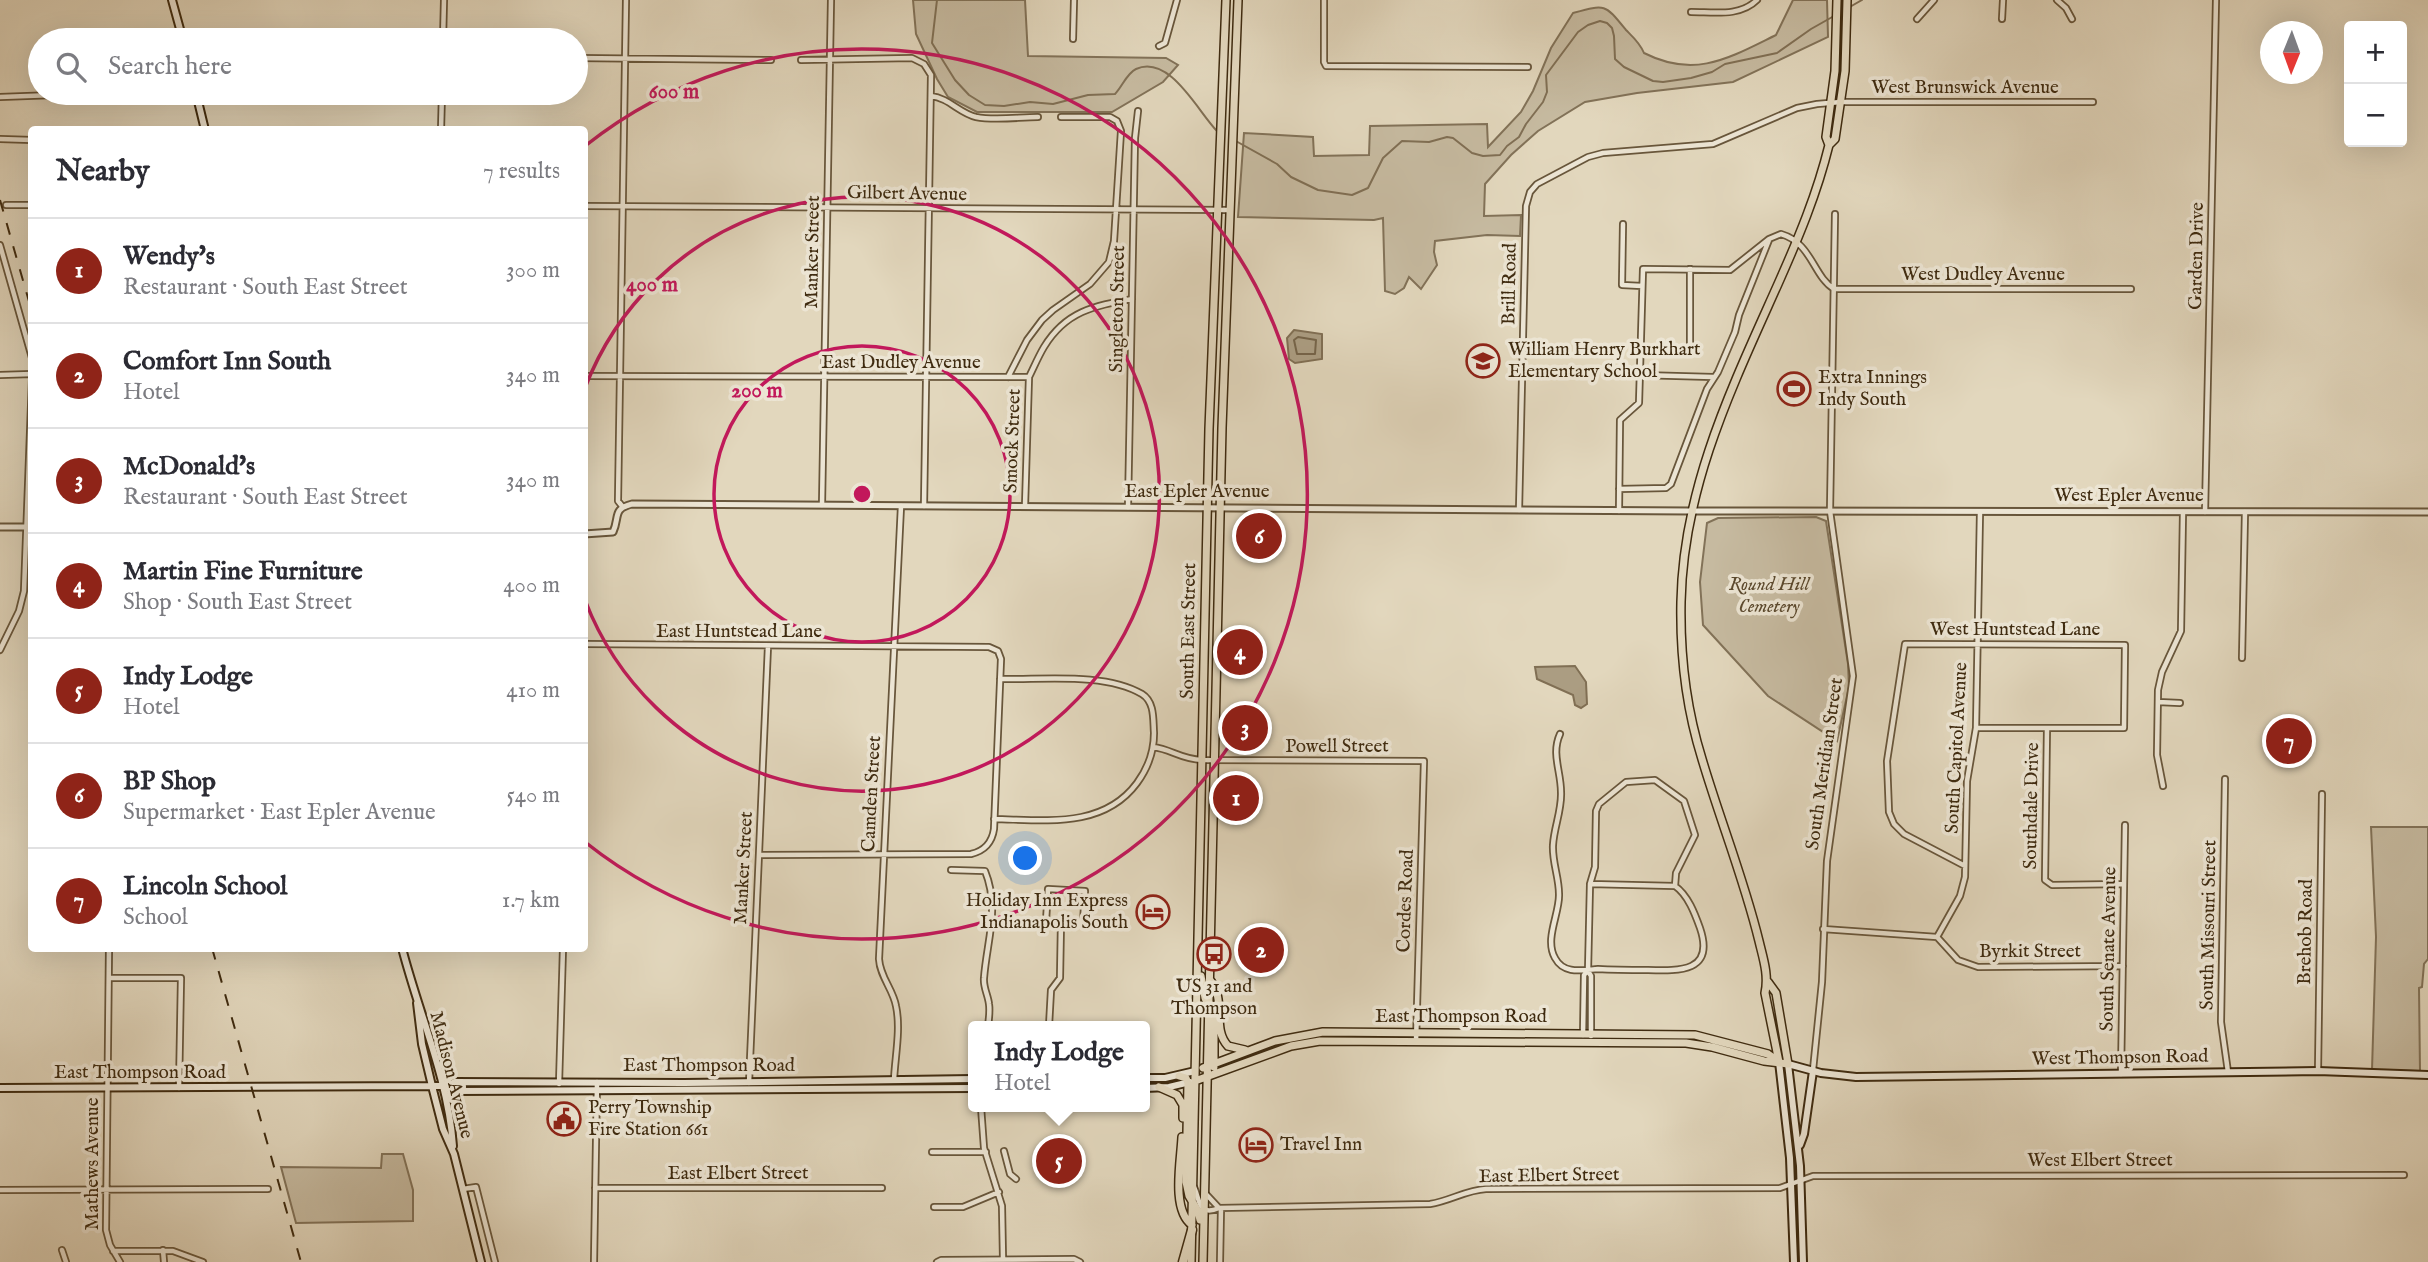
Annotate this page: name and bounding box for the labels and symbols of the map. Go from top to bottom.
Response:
north arrow [2260,21,2323,84]
street label: West Brunswick Avenue [1871,76,2059,100]
text: 600 m [649,79,700,106]
street label: Gilbert Avenue [847,181,967,207]
street label: Manker Street [800,195,826,309]
street label: Garden Drive [2184,202,2210,310]
street label: Brill Road [1497,242,1523,325]
street label: Singleton Street [1105,245,1131,373]
street label: West Dudley Avenue [1901,263,2065,287]
text: 400 m [626,272,679,299]
place label: William Henry Burkhart Elementary School [1508,338,1701,384]
school or university icon: William Henry Burkhart Elementary School [1464,342,1502,380]
street label: East Dudley Avenue [821,351,981,375]
place label: Extra Innings Indy South [1818,366,1927,412]
sports icon: Extra Innings Indy South [1775,370,1813,408]
text: 200 m [731,378,783,405]
street label: Smock Street [999,388,1027,494]
street label: East Epler Avenue [1124,480,1270,504]
centre of rings [850,482,874,506]
street label: West Epler Avenue [2054,484,2204,508]
pin: 6 [1236,510,1282,562]
street label: South East Street [1176,562,1202,699]
park label: Round Hill Cemetery [1729,573,1811,619]
street label: West Huntstead Lane [1930,618,2101,642]
street label: East Huntstead Lane [656,620,822,644]
pin: 4 [1217,626,1263,678]
street label: South Capitol Avenue [1941,661,1973,834]
street label: South Meridian Street [1801,676,1849,852]
pin: 3 [1222,702,1268,754]
pin: 7 [2266,715,2312,767]
street label: Camden Street [857,735,887,853]
street label: Powell Street [1285,735,1389,759]
street label: Southdale Drive [2019,742,2045,870]
pin: 1 [1213,772,1259,824]
street label: Manker Street [729,810,759,925]
street label: South Missouri Street [2196,839,2222,1010]
your location [1008,841,1042,875]
street label: Cordes Road [1392,848,1420,953]
street label: South Senate Avenue [2096,866,2122,1032]
street label: Brehob Road [2293,878,2319,985]
place label: Holiday Inn Express Indianapolis South [966,889,1128,935]
hotel icon: Holiday Inn Express Indianapolis South [1134,893,1172,931]
pin: 2 [1238,924,1284,976]
bus stop icon: US 31 and Thompson [1195,935,1233,973]
street label: Byrkit Street [1979,940,2081,964]
place label: US 31 and Thompson [1171,975,1257,1021]
street label: East Thompson Road [1375,1005,1548,1029]
street label: Madison Avenue [424,1009,478,1141]
street label: West Thompson Road [2032,1044,2209,1072]
street label: East Thompson Road [623,1054,796,1078]
street label: East Thompson Road [54,1061,227,1085]
place label: Perry Township Fire Station 661 [588,1096,712,1142]
street label: Mathews Avenue [81,1097,105,1230]
public building icon: Perry Township Fire Station 661 [545,1100,583,1138]
hotel icon: Travel Inn [1237,1126,1275,1164]
place label: Travel Inn [1280,1133,1362,1157]
pin: 5 [1036,1135,1082,1187]
street label: West Elbert Street [2027,1149,2173,1173]
street label: East Elbert Street [668,1162,809,1186]
street label: East Elbert Street [1478,1163,1620,1189]

